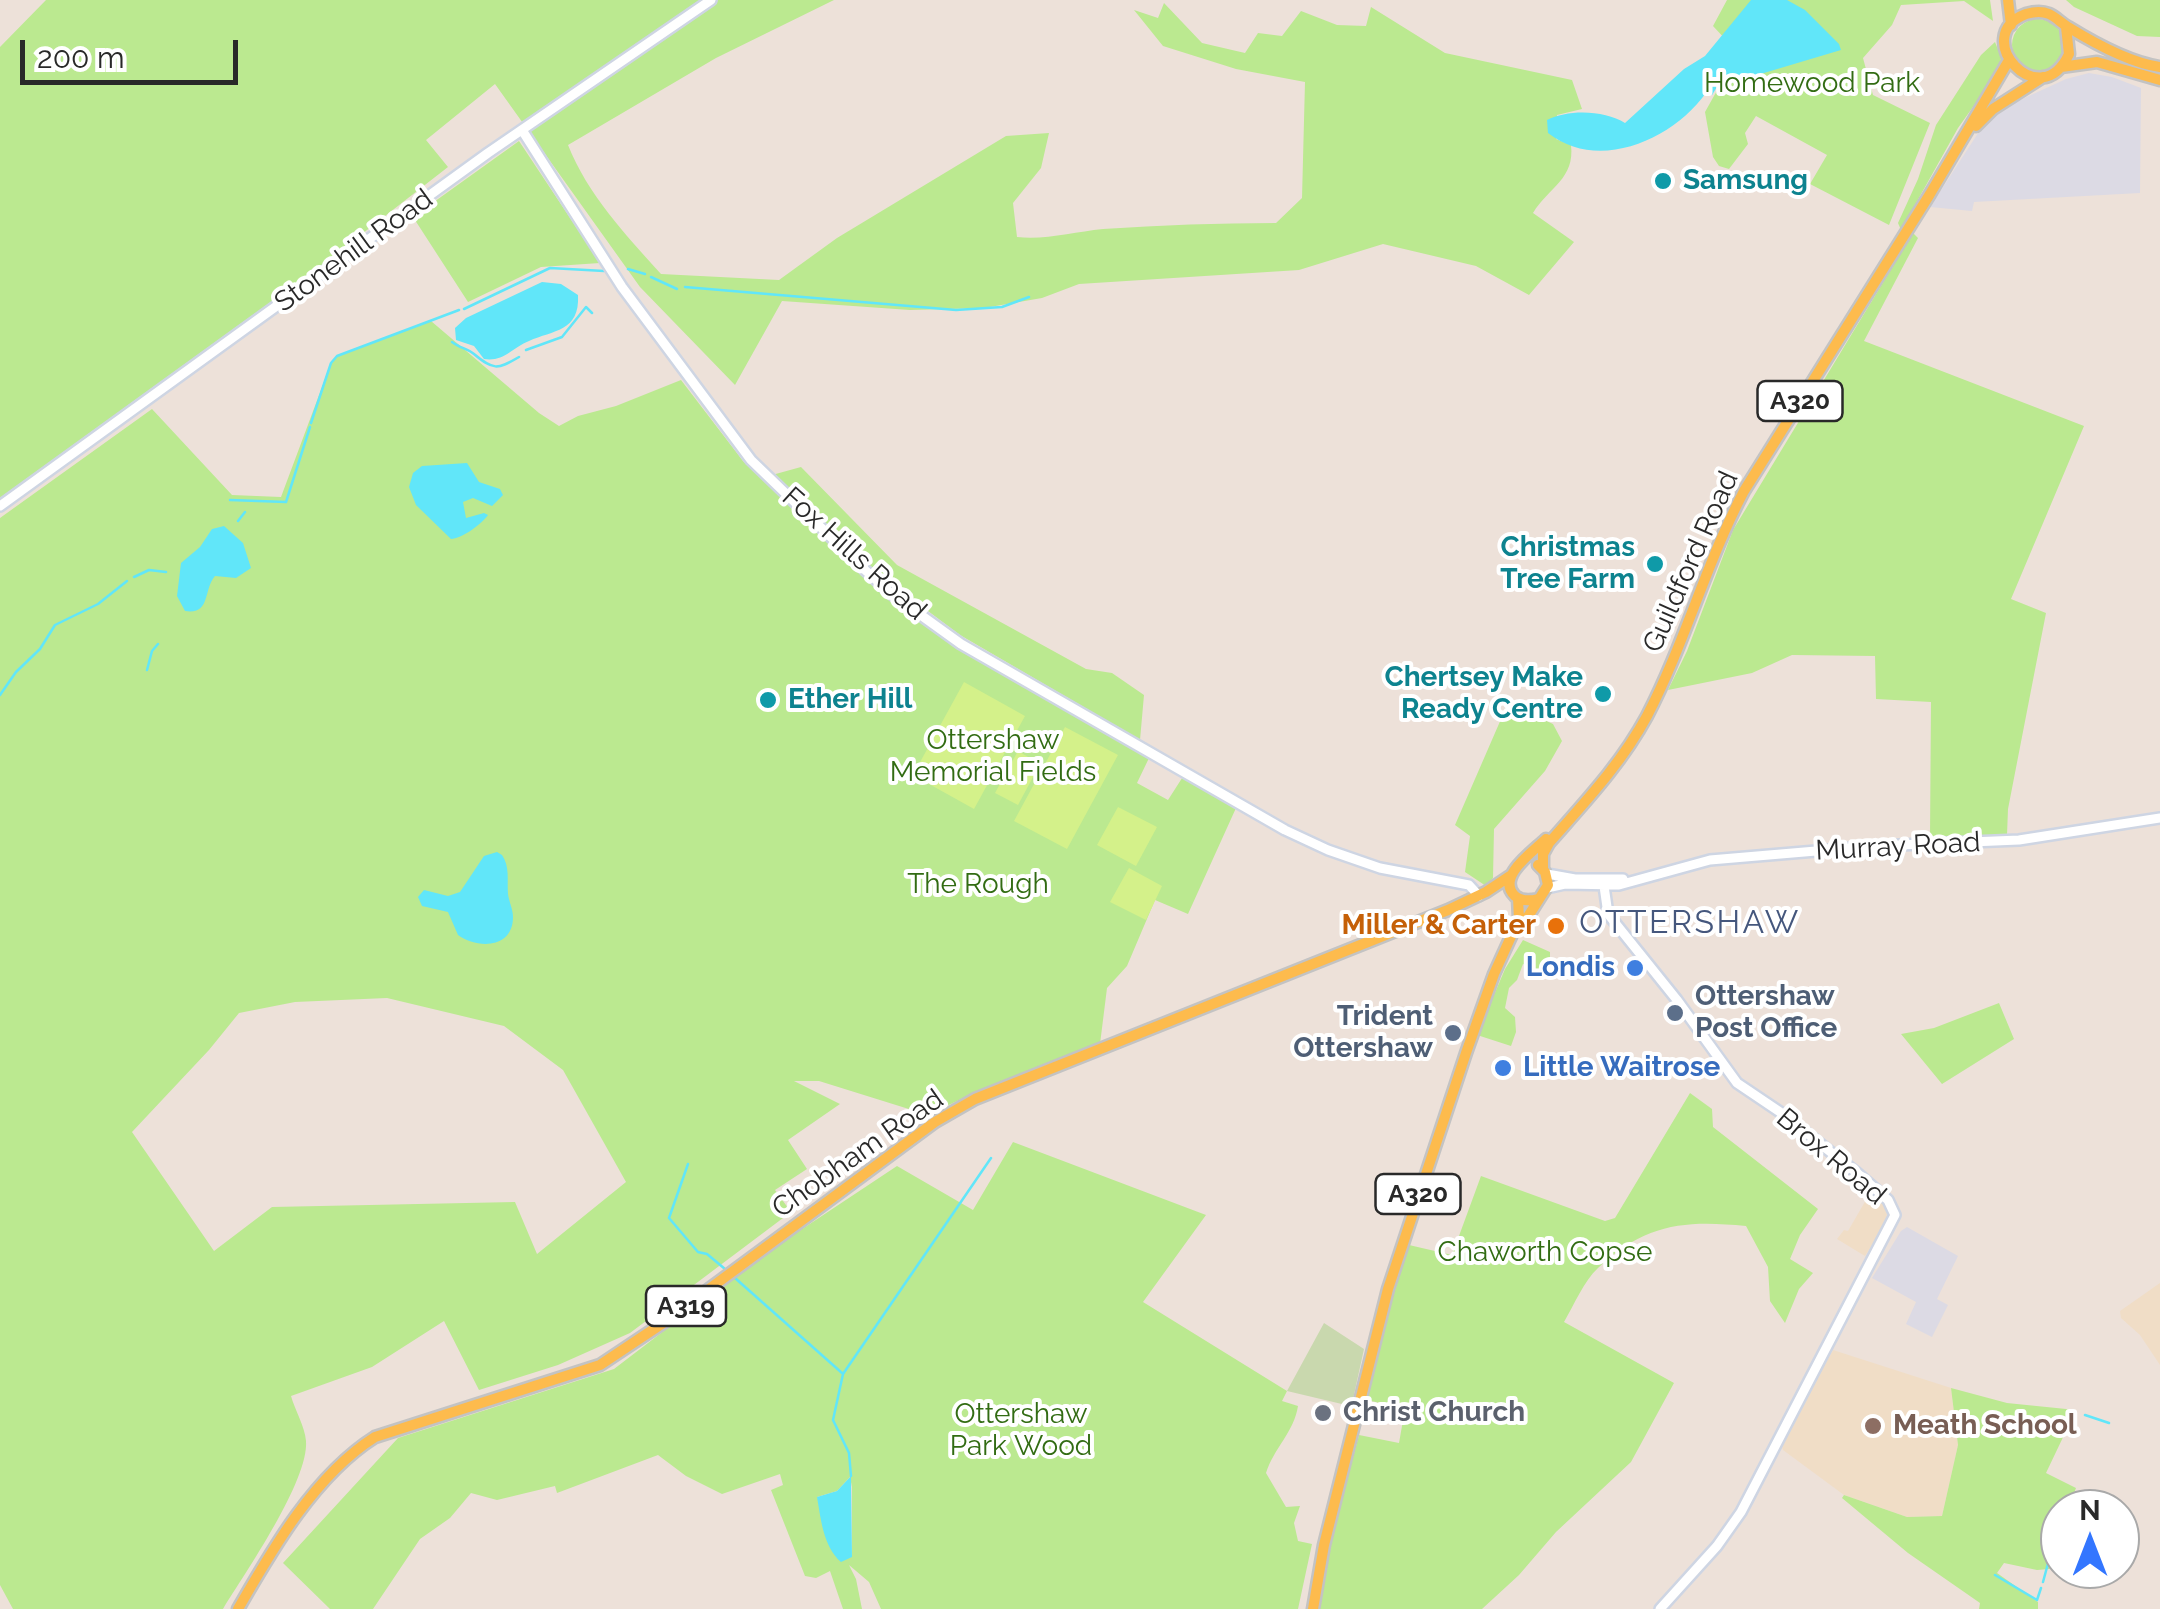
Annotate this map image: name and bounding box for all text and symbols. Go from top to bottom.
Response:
scale bar [25,20,242,82]
text: 200 m [37,40,125,75]
park label: Homewood Park [1704,67,1920,101]
place label: Samsung [1683,164,1808,198]
marker: Samsung [1652,170,1674,192]
street label: Stonehill Road [268,182,440,320]
road number: A320 [1758,381,1842,421]
street label: Guildford Road [1636,466,1746,658]
street label: Fox Hills Road [775,480,933,628]
place label: Christmas Tree Farm [1500,531,1635,597]
marker: Christmas Tree Farm [1644,553,1666,575]
place label: Chertsey Make Ready Centre [1384,661,1583,727]
place label: Ether Hill [788,683,912,717]
marker: Chertsey Make Ready Centre [1592,683,1614,705]
marker: Ether Hill [757,689,779,711]
park label: Ottershaw Memorial Fields [890,724,1096,790]
street label: Murray Road [1815,826,1981,868]
park label: The Rough [907,868,1049,902]
district label: OTTERSHAW [1579,904,1801,942]
place label: Miller & Carter [1342,909,1536,943]
marker: Miller & Carter [1545,915,1567,937]
place label: Londis [1526,951,1615,985]
marker: Londis [1624,957,1646,979]
place label: Ottershaw Post Office [1695,980,1837,1046]
place label: Trident Ottershaw [1293,1000,1433,1066]
marker: Ottershaw Post Office [1664,1002,1686,1024]
marker: Trident Ottershaw [1442,1022,1464,1044]
place label: Little Waitrose [1523,1051,1720,1085]
marker: Little Waitrose [1492,1057,1514,1079]
street label: Chobham Road [766,1083,950,1225]
street label: Brox Road [1769,1102,1893,1212]
road number: A320 [1376,1174,1460,1214]
park label: Chaworth Copse [1437,1236,1653,1270]
road number: A319 [646,1286,726,1326]
place label: Christ Church [1343,1396,1525,1430]
park label: Ottershaw Park Wood [950,1398,1092,1464]
marker: Christ Church [1312,1402,1334,1424]
place label: Meath School [1893,1409,2077,1443]
marker: Meath School [1862,1415,1884,1437]
north arrow [2040,1489,2140,1589]
text: N [2079,1494,2101,1527]

